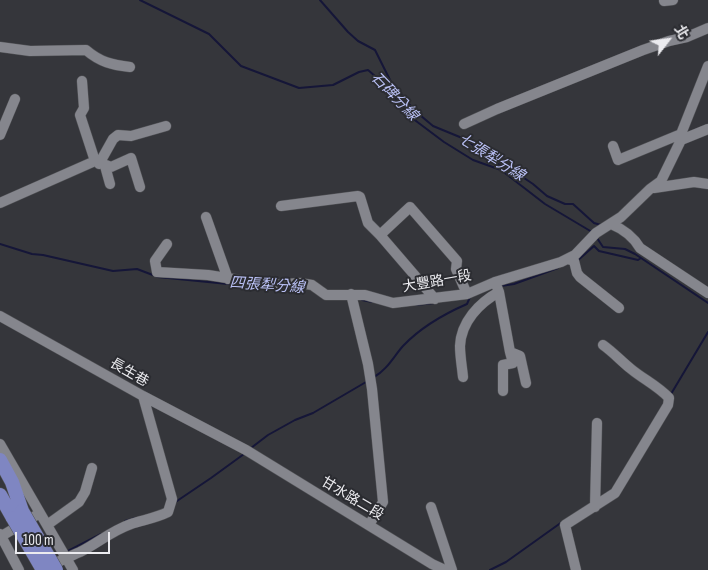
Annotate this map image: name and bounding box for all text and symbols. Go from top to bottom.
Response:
north arrow [643,15,693,65]
text: 北 [671,22,692,43]
water label: 石碑分線 [367,69,421,125]
water label: 七張犁分線 [454,130,528,186]
street label: 大豐路一段 [401,268,473,296]
water label: 四張犁分線 [229,274,305,298]
street label: 長生巷 [107,355,151,391]
street label: 甘水路二段 [318,474,386,524]
scale bar [18,522,112,554]
text: 100 m [23,531,54,550]

